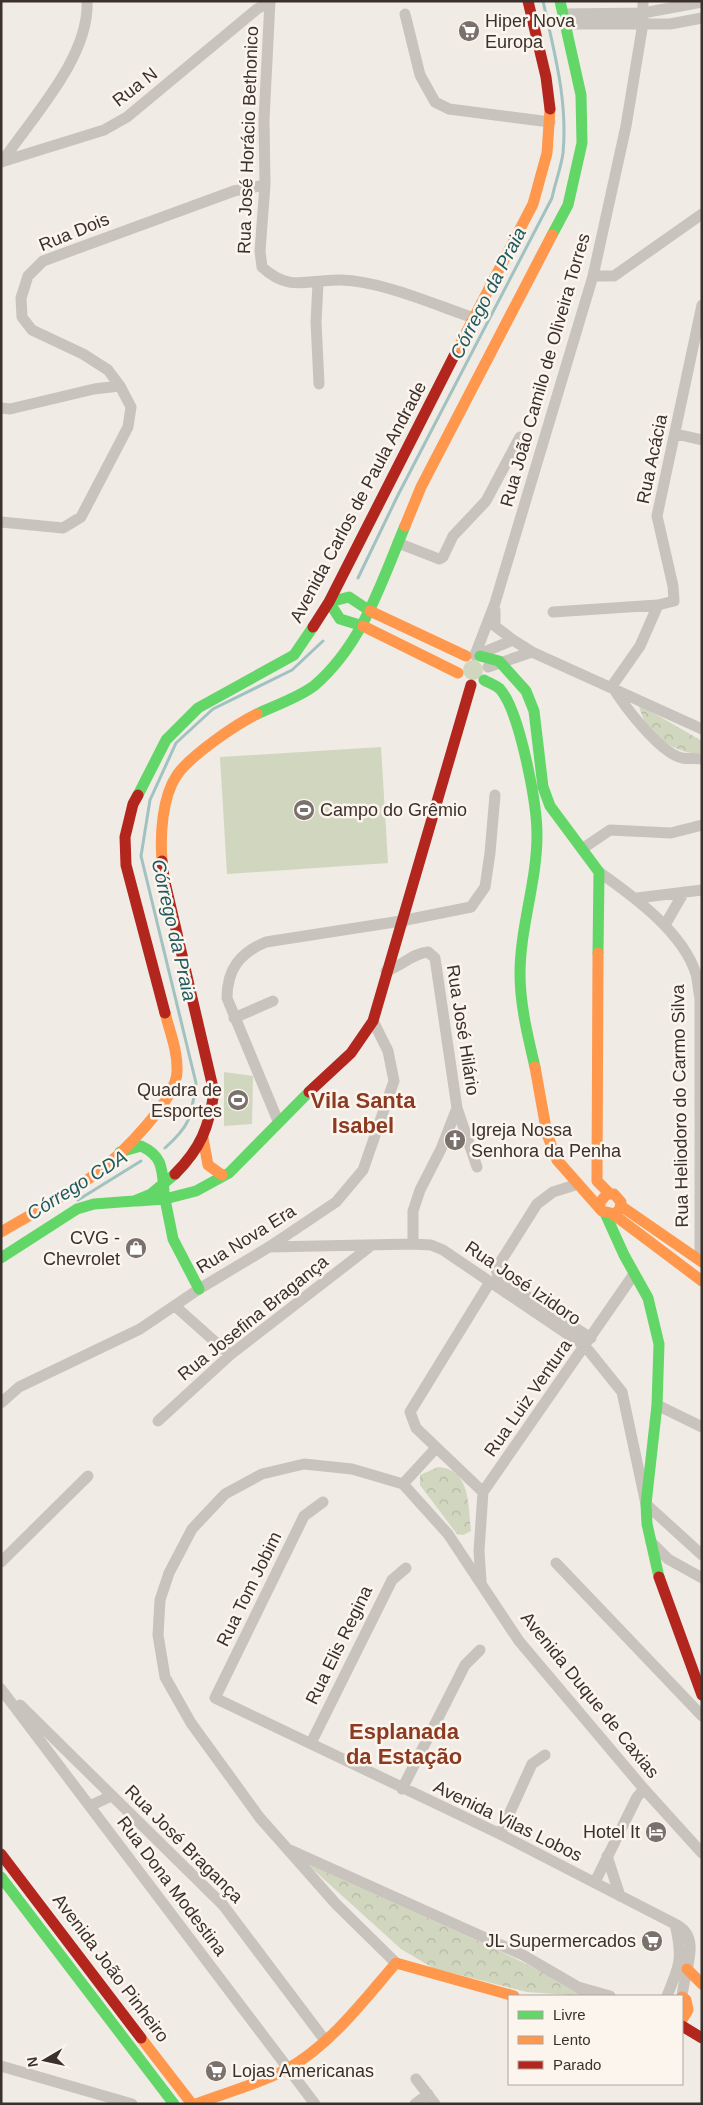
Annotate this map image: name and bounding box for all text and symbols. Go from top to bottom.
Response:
place label: Hiper Nova Europa [485,11,576,52]
supermarket icon: Hiper Nova Europa [457,19,481,43]
street label: Rua José Horácio Bethonico [234,26,262,254]
street label: Rua N [109,63,161,111]
street label: Rua Dois [36,209,112,255]
water label: Córrego da Praia [446,224,530,362]
street label: Rua João Camilo de Oliveira Torres [496,231,594,509]
street label: Avenida Carlos de Paula Andrade [286,378,430,626]
street label: Rua Acácia [633,411,671,506]
sports icon: Campo do Grêmio [292,798,316,822]
place label: Campo do Grêmio [320,800,467,820]
water label: Córrego da Praia [147,857,201,1003]
street label: Rua José Hilário [443,963,483,1097]
street label: Rua Heliodoro do Carmo Silva [668,983,692,1228]
place label: Quadra de Esportes [137,1080,222,1121]
sports icon: Quadra de Esportes [226,1088,250,1112]
district label: Vila Santa Isabel [311,1088,416,1138]
place label: Igreja Nossa Senhora da Penha [471,1120,622,1161]
church icon: Igreja Nossa Senhora da Penha [443,1128,467,1152]
water label: Córrego CDA [23,1146,131,1224]
street label: Rua Nova Era [193,1200,300,1277]
place label: CVG - Chevrolet [43,1228,120,1269]
shop icon: CVG - Chevrolet [124,1236,148,1260]
street label: Rua José Izidoro [461,1237,585,1329]
street label: Rua Josefina Bragança [174,1251,333,1385]
street label: Rua Luiz Ventura [480,1335,576,1460]
street label: Rua Tom Jobim [213,1529,285,1649]
street label: Rua Elis Regina [302,1582,377,1707]
street label: Avenida Duque de Caxias [517,1608,663,1782]
district label: Esplanada da Estação [346,1719,462,1769]
street label: Avenida Vilas Lobos [431,1776,585,1866]
street label: Rua José Bragança [121,1781,248,1908]
street label: Rua Dona Modestina [113,1812,231,1960]
hotel icon: Hotel It [644,1820,668,1844]
place label: Hotel It [583,1822,640,1842]
street label: Avenida João Pinheiro [49,1890,173,2046]
supermarket icon: JL Supermercados [640,1929,664,1953]
place label: JL Supermercados [486,1931,636,1951]
legend [508,1995,683,2085]
text: Livre [553,2006,586,2023]
text: Lento [553,2031,591,2048]
north arrow [20,2035,70,2085]
text: N [23,2056,41,2068]
text: Parado [553,2056,601,2073]
supermarket icon: Lojas Americanas [204,2059,228,2083]
place label: Lojas Americanas [232,2061,374,2081]

